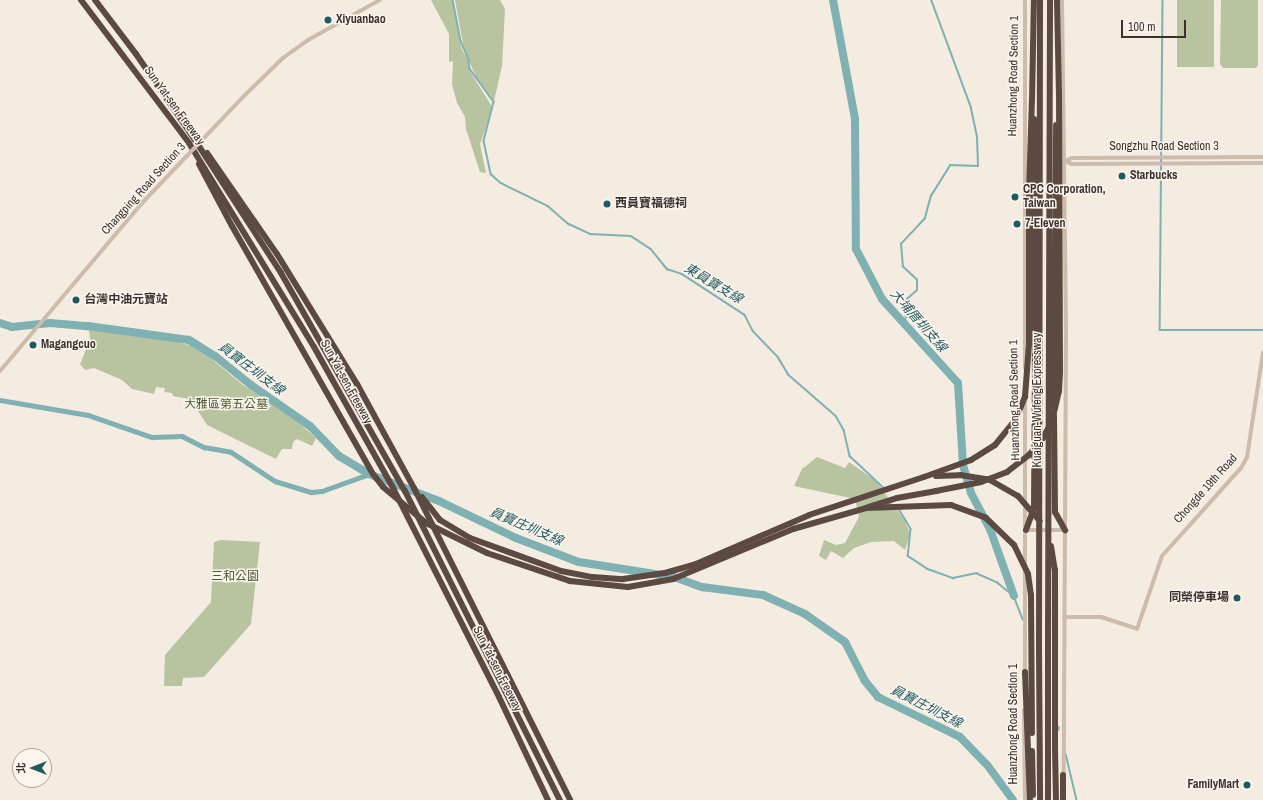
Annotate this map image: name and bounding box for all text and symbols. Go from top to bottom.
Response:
scale bar [1123,12,1188,38]
place label: Xiyuanbao [336,13,386,27]
marker: Xiyuanbao [323,15,333,25]
street label: Huanzhong Road Section 1 [1006,15,1022,137]
text: 100 m [1128,19,1155,35]
street label: Sun Yat-sen Freeway [141,64,207,148]
street label: Changping Road Section 3 [99,140,189,238]
street label: Songzhu Road Section 3 [1109,140,1219,154]
place label: Starbucks [1130,169,1178,183]
marker: Starbucks [1117,171,1127,181]
place label: CPC Corporation, Taiwan [1023,183,1106,211]
marker: CPC Corporation, Taiwan [1010,192,1020,202]
place label: 西員寶福德祠 [615,197,687,211]
marker: 西員寶福德祠 [602,199,612,209]
place label: 7-Eleven [1025,217,1065,231]
marker: 7-Eleven [1012,219,1022,229]
water label: 東員寶支線 [681,261,745,307]
water label: 大埔厝圳支線 [887,286,949,356]
place label: 台灣中油元寶站 [84,293,168,307]
marker: 台灣中油元寶站 [71,295,81,305]
street label: Kuaiguan-Wufeng Expressway [1031,333,1045,467]
street label: Sun Yat-sen Freeway [317,337,375,427]
place label: Magangcuo [41,338,96,352]
water label: 員寶庄圳支線 [215,339,287,399]
street label: Huanzhong Road Section 1 [1007,339,1023,461]
marker: Magangcuo [28,340,38,350]
park label: 大雅區第五公墓 [184,398,268,412]
street label: Chongde 19th Road [1171,451,1241,527]
water label: 員寶庄圳支線 [487,505,565,549]
park label: 三和公園 [211,570,259,584]
place label: 同榮停車場 [1169,591,1229,605]
marker: 同榮停車場 [1232,593,1242,603]
street label: Sun Yat-sen Freeway [469,624,525,714]
street label: Huanzhong Road Section 1 [1007,664,1021,784]
water label: 員寶庄圳支線 [888,682,964,732]
north arrow [12,748,52,788]
text: 北 [14,763,28,774]
place label: FamilyMart [1188,778,1239,792]
marker: FamilyMart [1242,780,1252,790]

